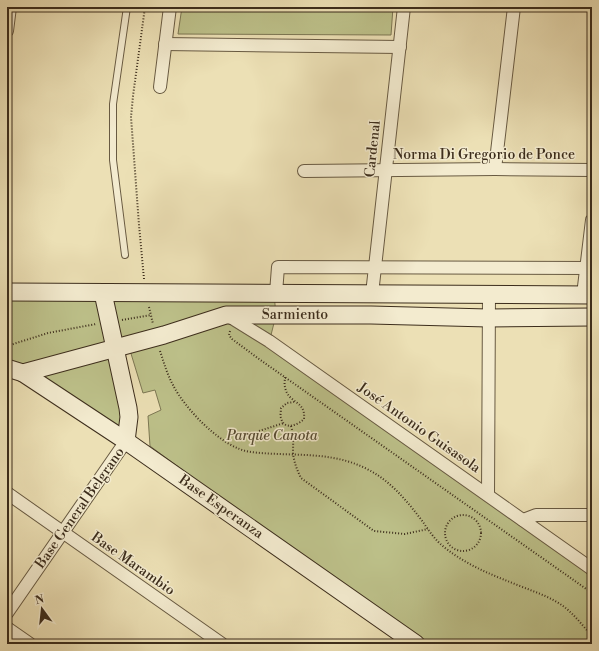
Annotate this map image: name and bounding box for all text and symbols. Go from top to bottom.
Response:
street label: Cardenal [361,120,385,178]
street label: Norma Di Gregorio de Ponce [393,146,575,164]
street label: Sarmiento [262,306,328,324]
street label: José Antonio Guisasola [353,378,485,478]
park label: Parque Canota [226,427,318,445]
street label: Base General Belgrano [31,444,129,573]
street label: Base Esperanza [174,471,268,543]
street label: Base Marambio [87,528,179,600]
north arrow [22,589,62,629]
text: N [34,592,46,608]

